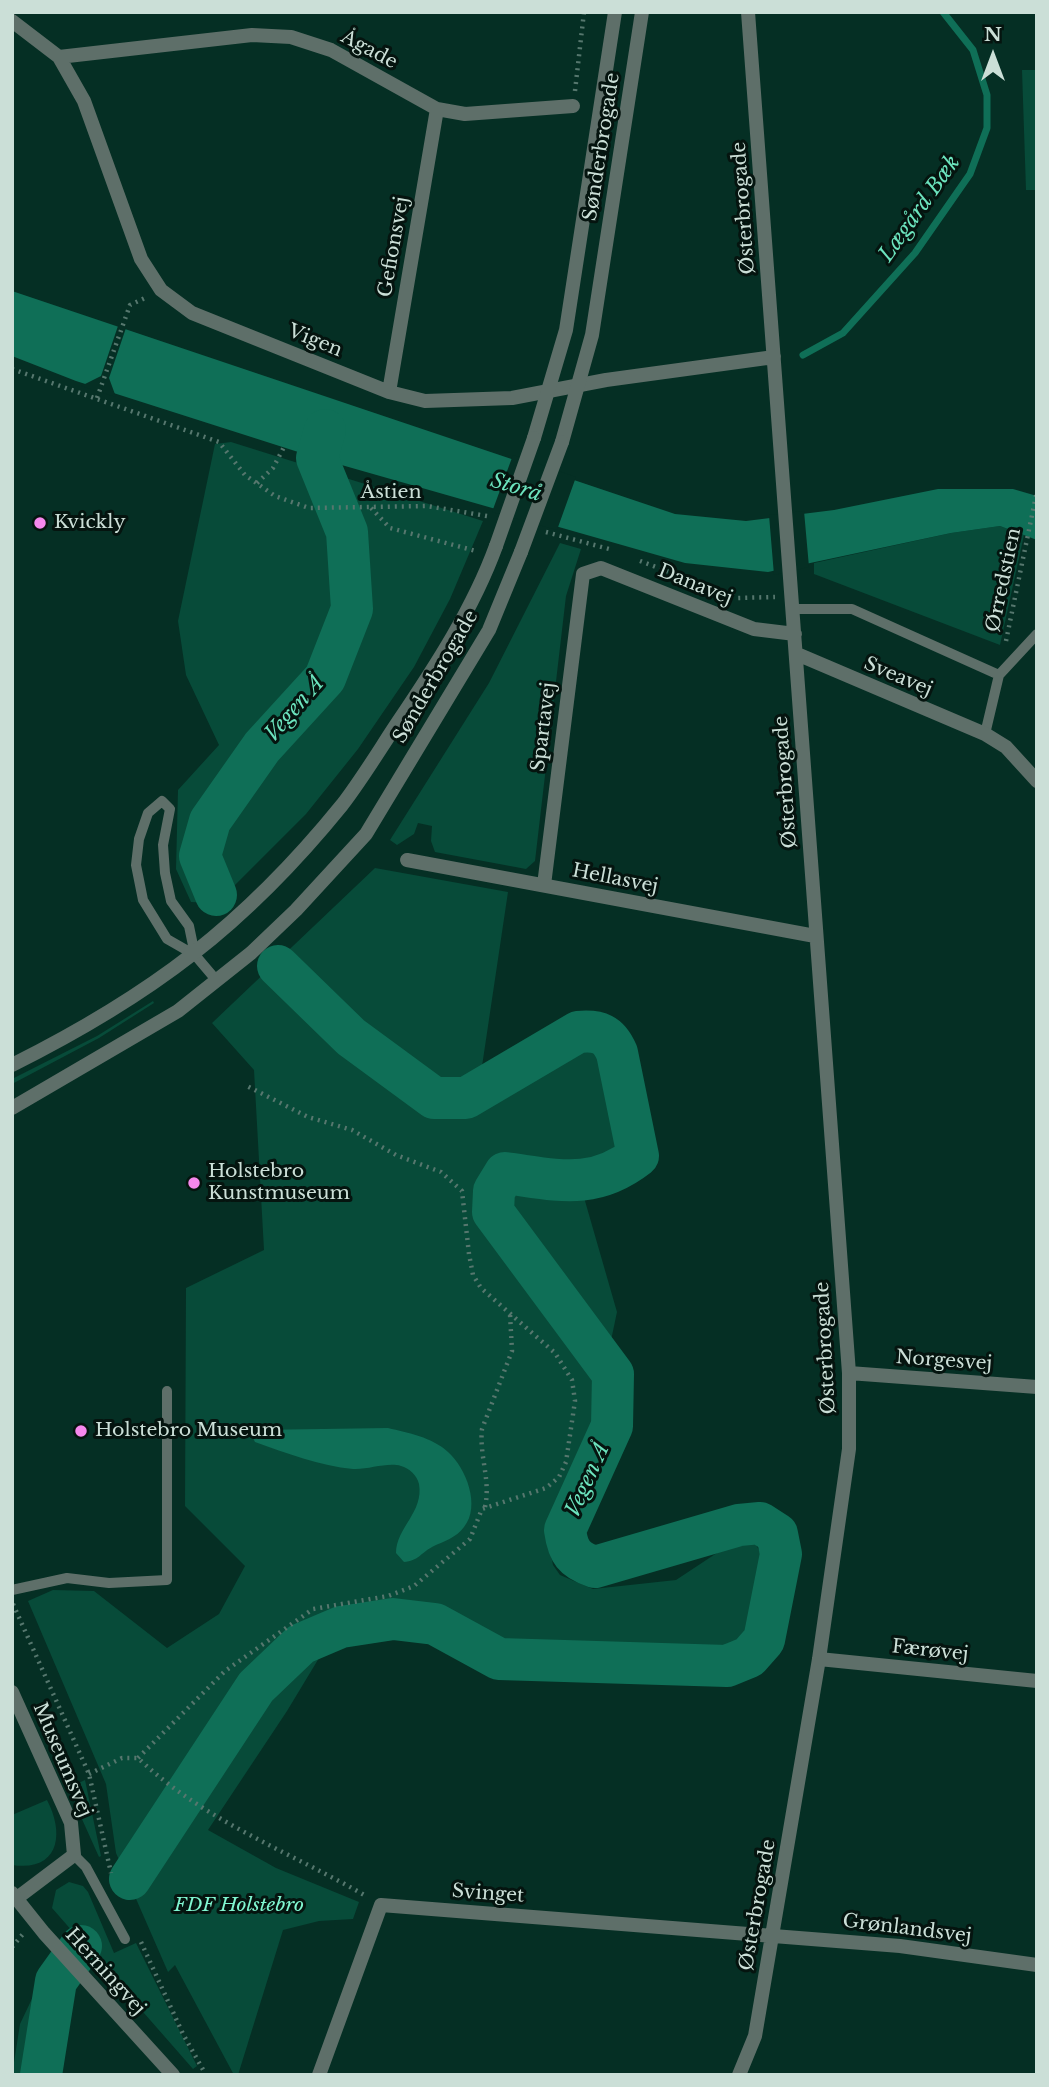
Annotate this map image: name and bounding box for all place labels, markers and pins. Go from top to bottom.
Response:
place label: Kvickly [54,512,126,534]
marker: Kvickly [32,515,48,531]
place label: Holstebro Kunstmuseum [208,1161,350,1205]
marker: Holstebro Kunstmuseum [186,1175,202,1191]
place label: Holstebro Museum [95,1420,282,1442]
marker: Holstebro Museum [73,1423,89,1439]

